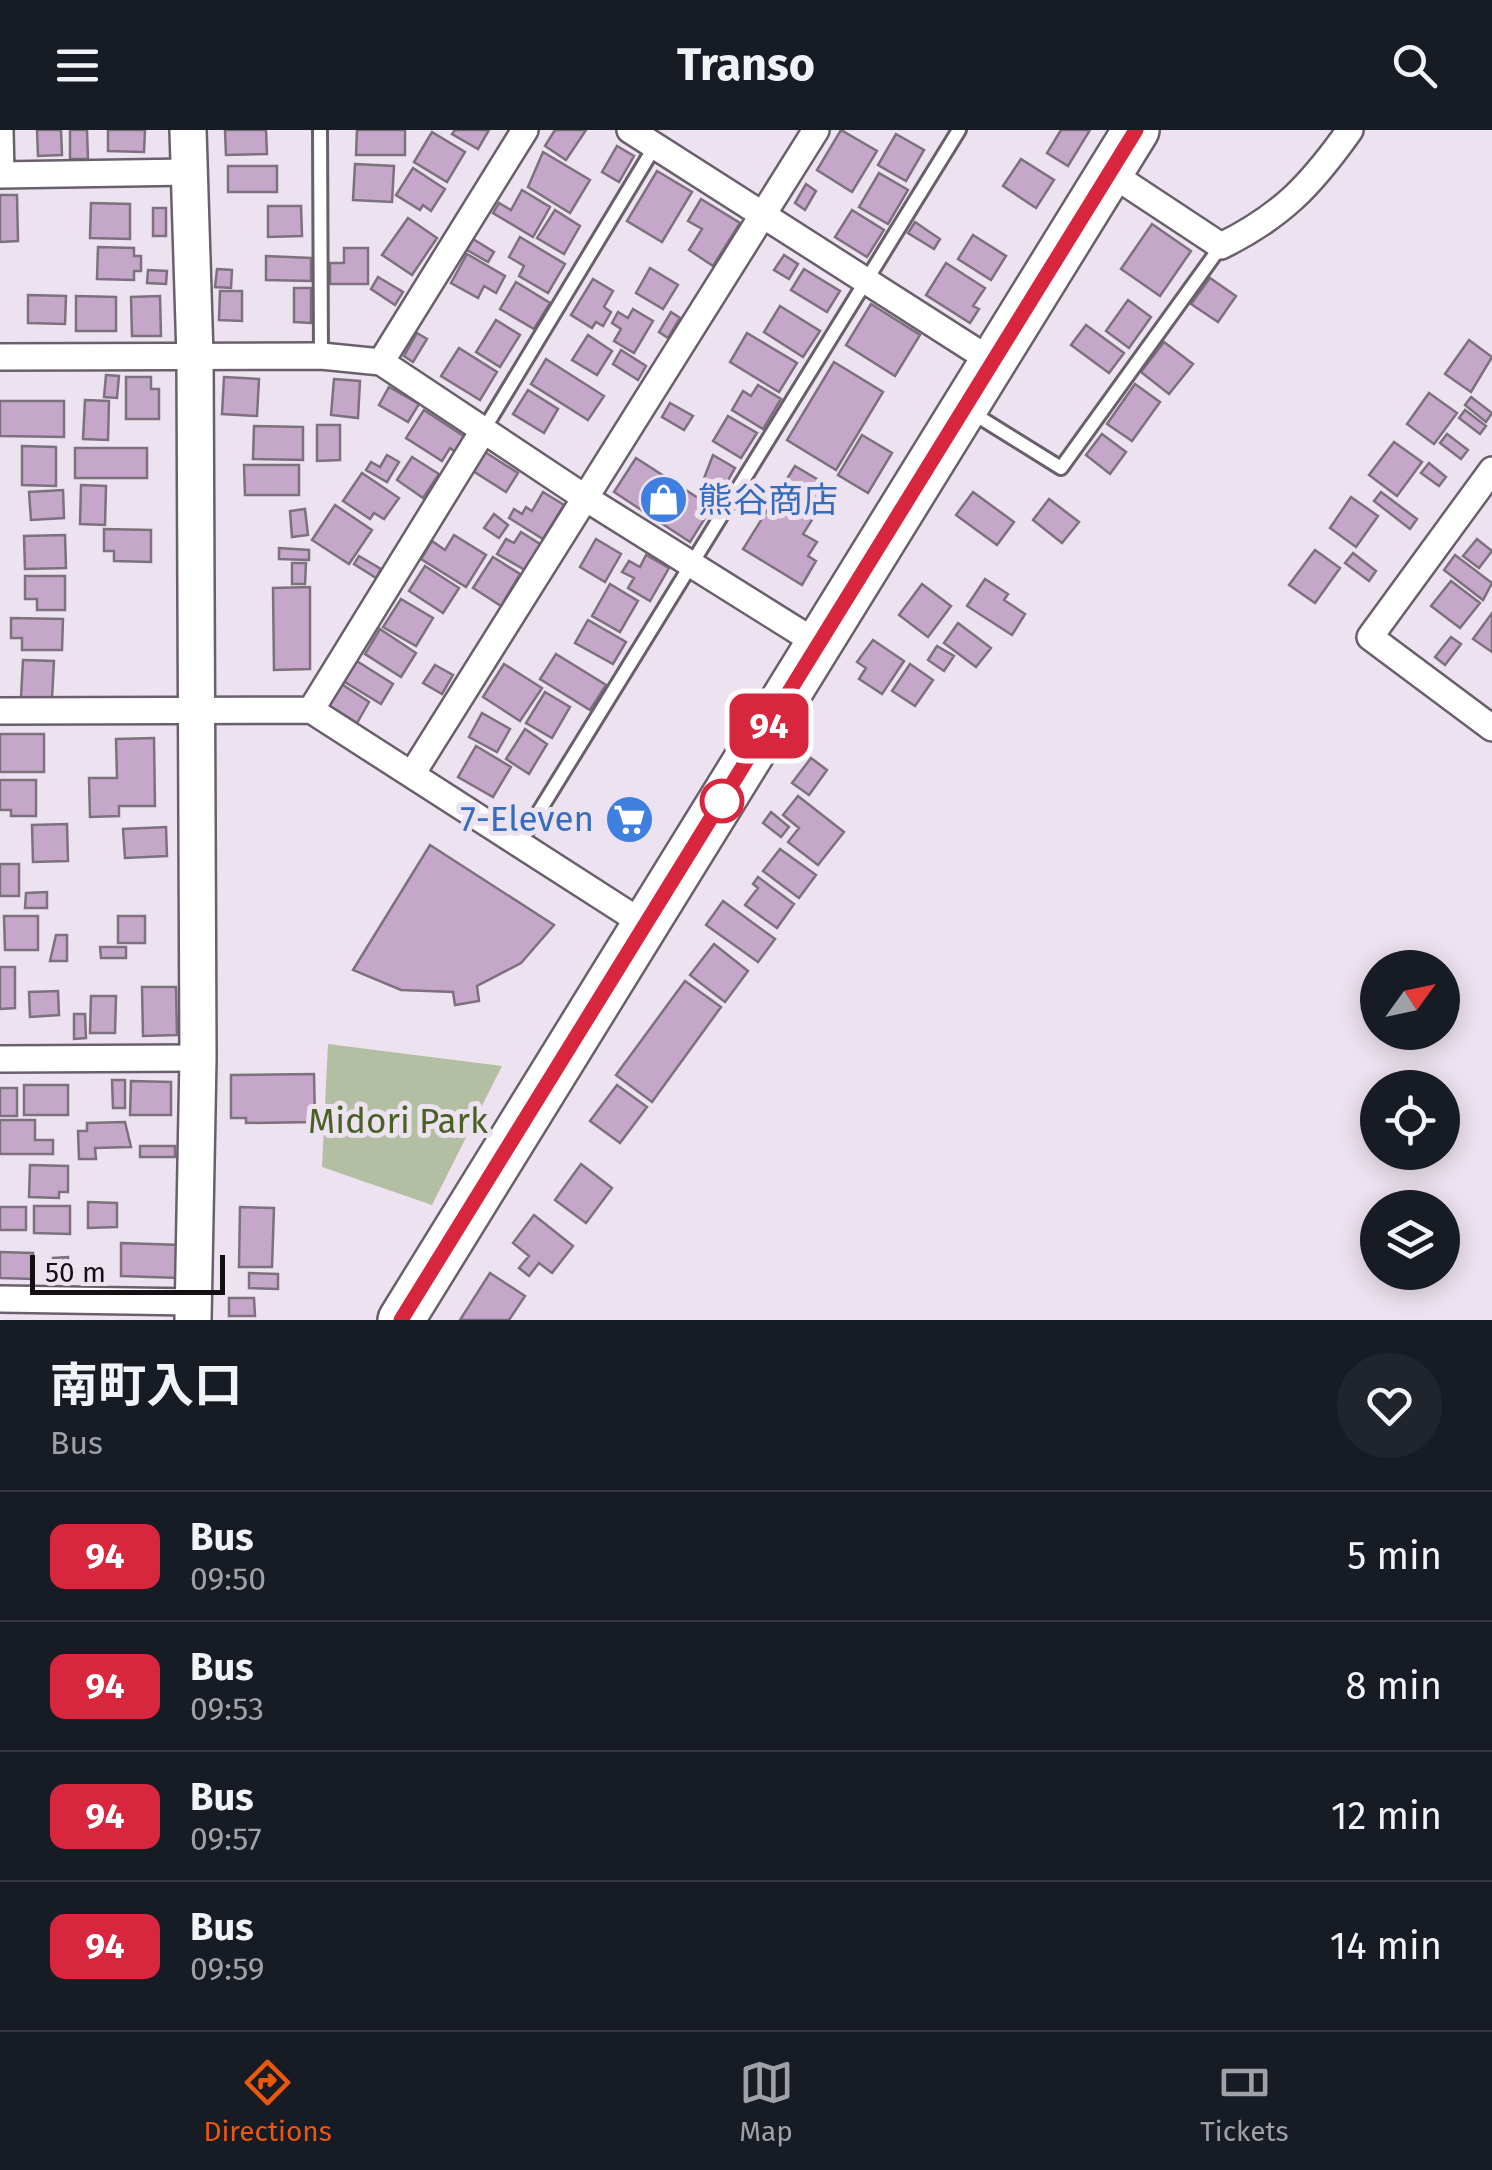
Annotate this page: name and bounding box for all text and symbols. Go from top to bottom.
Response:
icon: menu [50,38,105,93]
text: Transo [677,38,815,92]
icon: search [1387,38,1442,93]
shop icon: 熊谷商店 [637,474,689,526]
place label: 熊谷商店 [698,479,838,521]
line badge: 94 [724,694,814,758]
text: 94 [749,705,789,747]
unlabelled marker [701,780,743,822]
supermarket icon: 7-Eleven [603,793,655,845]
place label: 7-Eleven [460,798,594,840]
north arrow [1360,950,1460,1050]
map controls [1360,950,1460,1290]
button: locate [1360,1070,1460,1170]
park label: Midori Park [308,1100,488,1142]
button: layers [1360,1190,1460,1290]
scale bar [30,1250,225,1294]
text: 50 m [45,1256,106,1289]
button: heart [1337,1353,1442,1458]
text: 南町入口 [50,1357,242,1415]
text: Bus [50,1424,103,1462]
text: Bus [190,1514,254,1560]
text: 5 min [1347,1533,1442,1579]
text: 94 [85,1535,125,1577]
text: 09:50 [190,1560,266,1598]
text: Bus [190,1644,254,1690]
text: 8 min [1345,1663,1442,1709]
text: 94 [85,1665,125,1707]
text: 09:53 [190,1690,264,1728]
text: Bus [190,1774,254,1820]
text: 12 min [1331,1793,1442,1839]
text: 94 [85,1795,125,1837]
text: 09:57 [190,1820,262,1858]
text: Bus [190,1904,254,1950]
text: 14 min [1330,1923,1442,1969]
text: 94 [85,1925,125,1967]
text: 09:59 [190,1950,265,1988]
tab: Directions [203,2055,332,2148]
tab: Map [739,2055,794,2148]
tab: Tickets [1200,2055,1289,2148]

